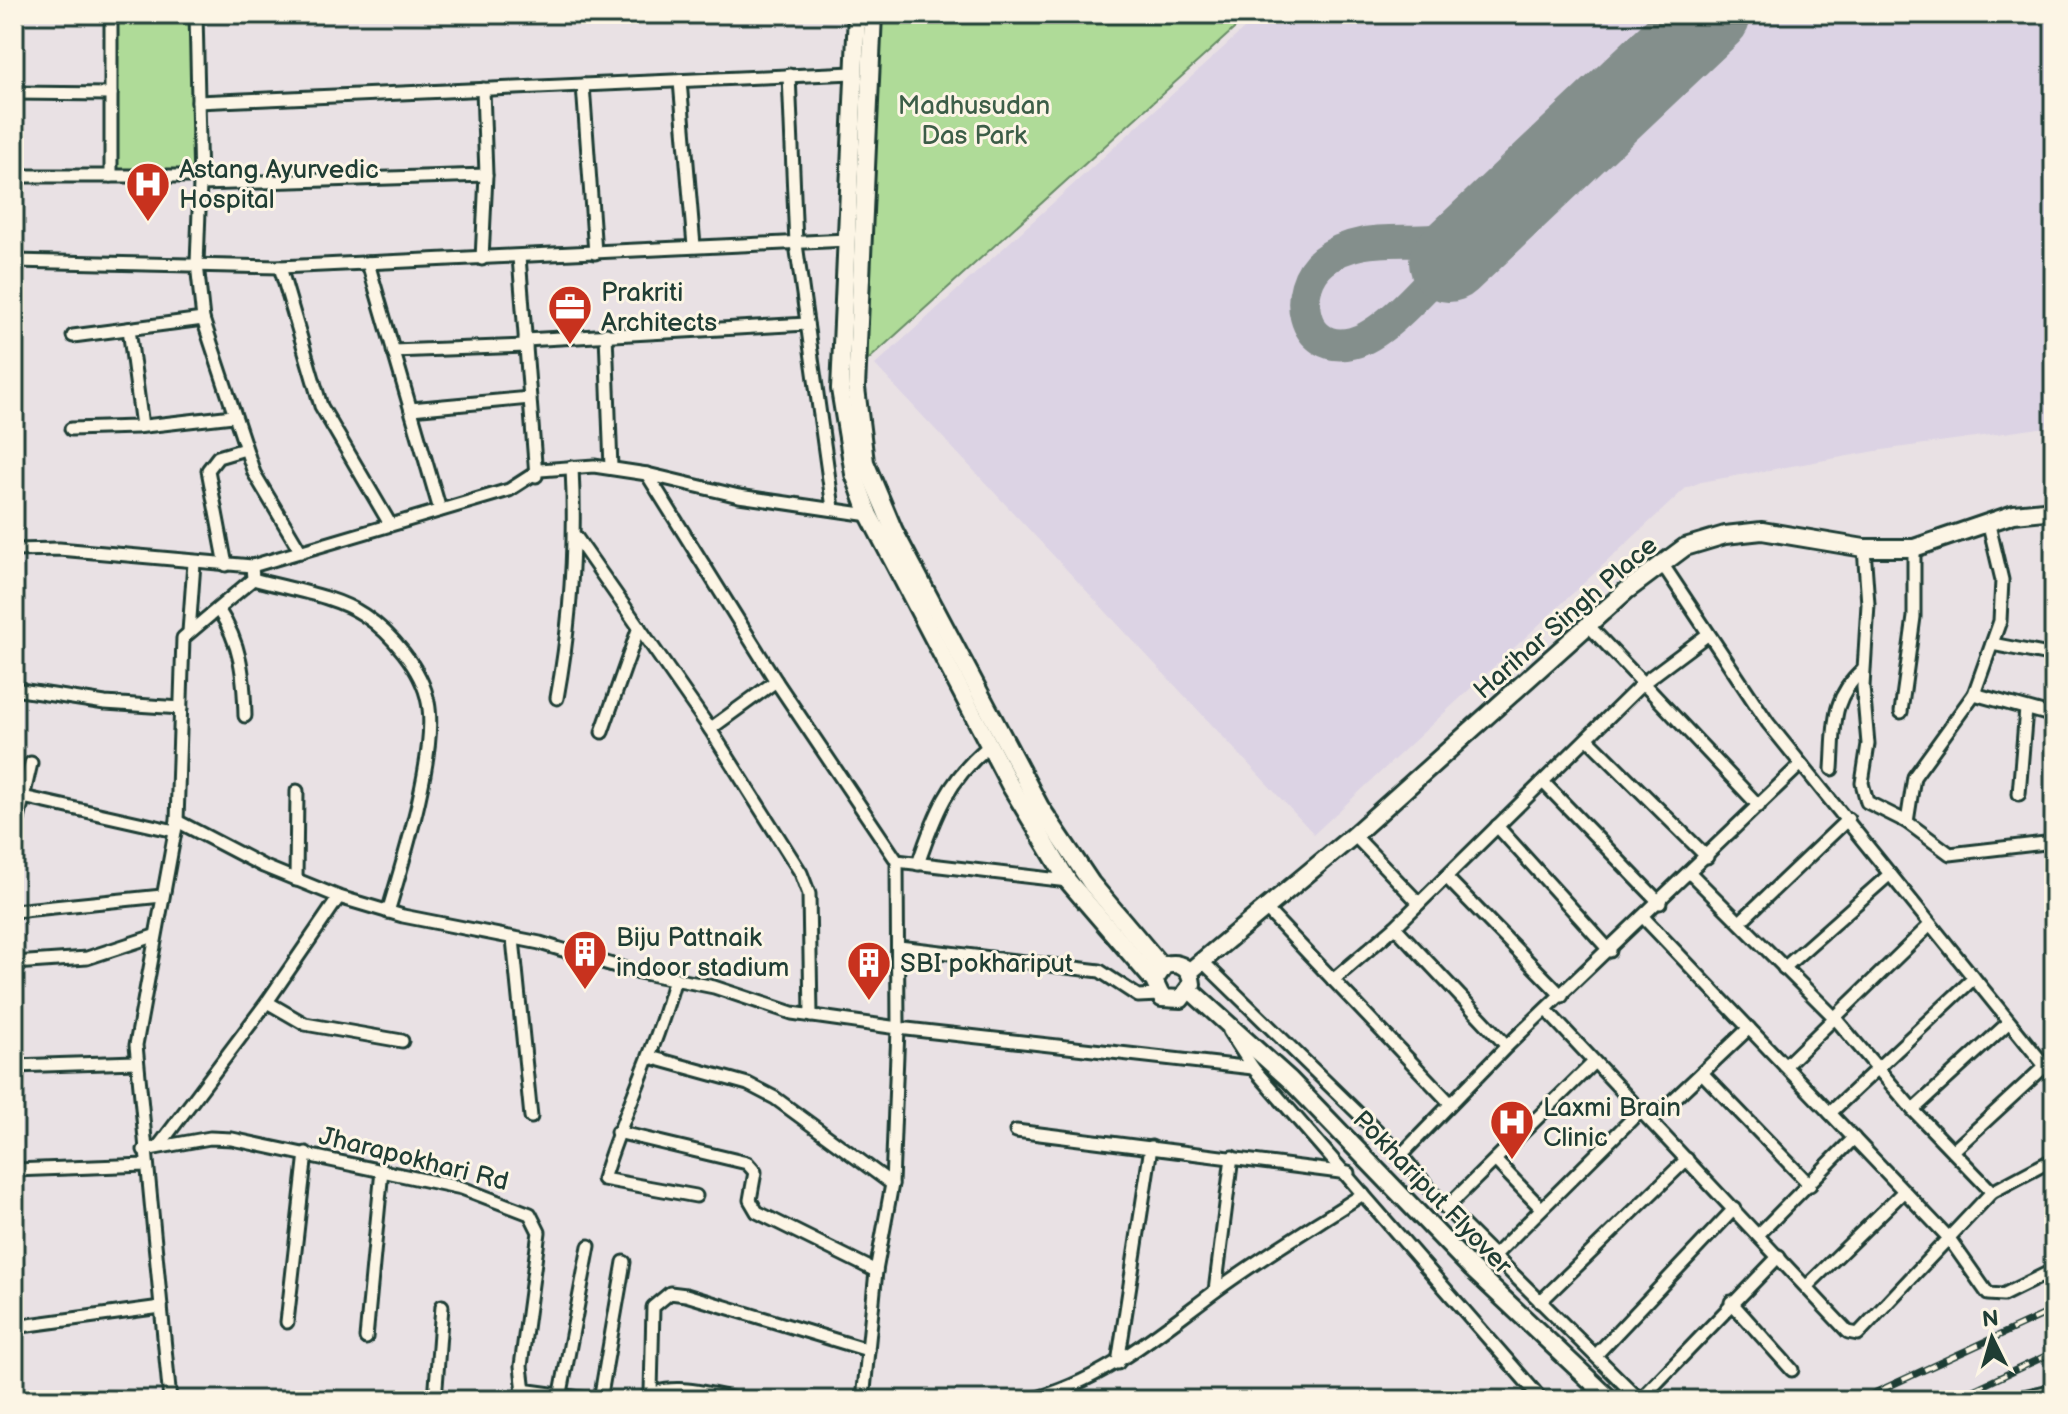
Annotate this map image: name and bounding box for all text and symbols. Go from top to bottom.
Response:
park label: Madhusudan Das Park [898,91,1050,152]
place label: Astang Ayurvedic Hospital [179,155,379,216]
hospital icon: Astang Ayurvedic Hospital [124,160,172,223]
place label: Prakriti Architects [601,278,717,339]
office icon: Prakriti Architects [546,283,594,346]
street label: Harihar Singh Place [1468,530,1664,706]
place label: Biju Pattnaik indoor stadium [616,923,789,984]
building icon: Biju Pattnaik indoor stadium [561,928,609,991]
building icon: SBI pokhariput [845,939,893,1002]
place label: SBI pokhariput [900,949,1073,980]
place label: Laxmi Brain Clinic [1543,1093,1681,1154]
hospital icon: Laxmi Brain Clinic [1488,1098,1536,1161]
street label: Pokhariput Flyover [1346,1105,1518,1282]
street label: Jharapokhari Rd [316,1121,512,1198]
north arrow [1952,1298,2032,1378]
text: N [1981,1305,2000,1334]

